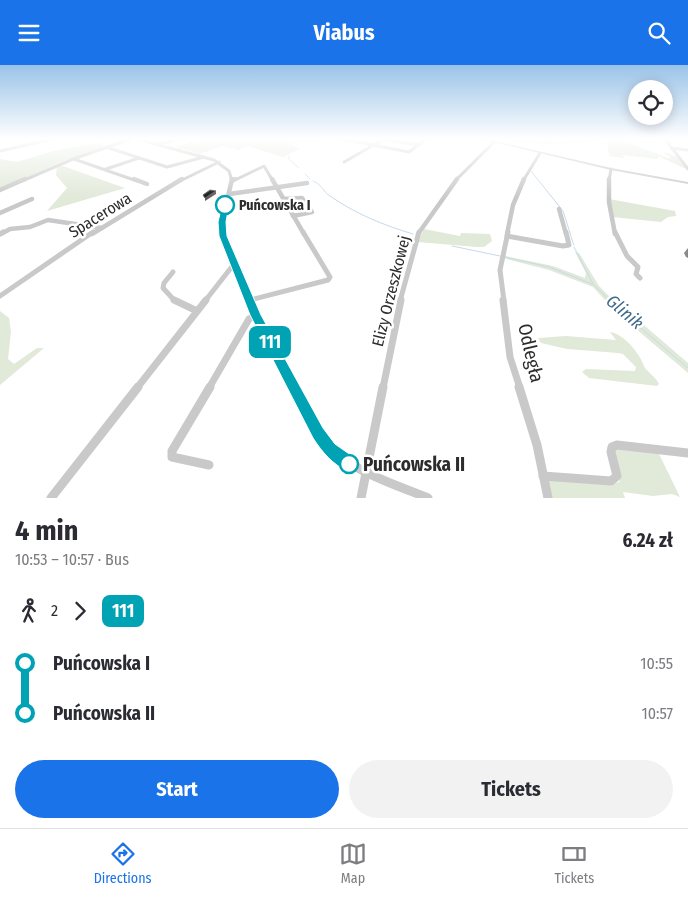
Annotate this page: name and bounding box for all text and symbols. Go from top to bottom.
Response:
icon: menu [15,19,43,47]
text: Viabus [313,19,375,46]
icon: search [645,19,673,47]
map controls [628,80,673,125]
button: locate [628,80,673,125]
street label: Spacerowa [65,188,135,242]
marker: Puńcowska I [215,195,235,215]
place label: Puńcowska I [239,197,311,214]
street label: Elizy Orzeszkowej [368,234,414,348]
water label: Glinik [602,290,648,334]
street label: Odległa [513,321,549,385]
line badge: 111 [241,326,299,358]
text: 111 [259,331,281,353]
place label: Puńcowska II [363,453,465,476]
marker: Puńcowska II [339,454,359,474]
text: 4 min [15,514,79,547]
text: 6.24 zł [623,529,673,552]
text: 10:53 – 10:57 · Bus [15,550,129,569]
icon: walk [15,597,43,625]
icon: forward [66,597,94,625]
text: 111 [112,600,134,622]
text: 2 [51,601,58,620]
text: Puńcowska I [53,652,150,675]
text: 10:55 [640,654,673,673]
text: Puńcowska II [53,702,155,725]
text: 10:57 [641,704,673,723]
button: Start [15,760,339,818]
button: Tickets [349,760,673,818]
tab: Directions [94,840,152,887]
tab: Map [339,840,367,887]
tab: Tickets [554,840,594,887]

